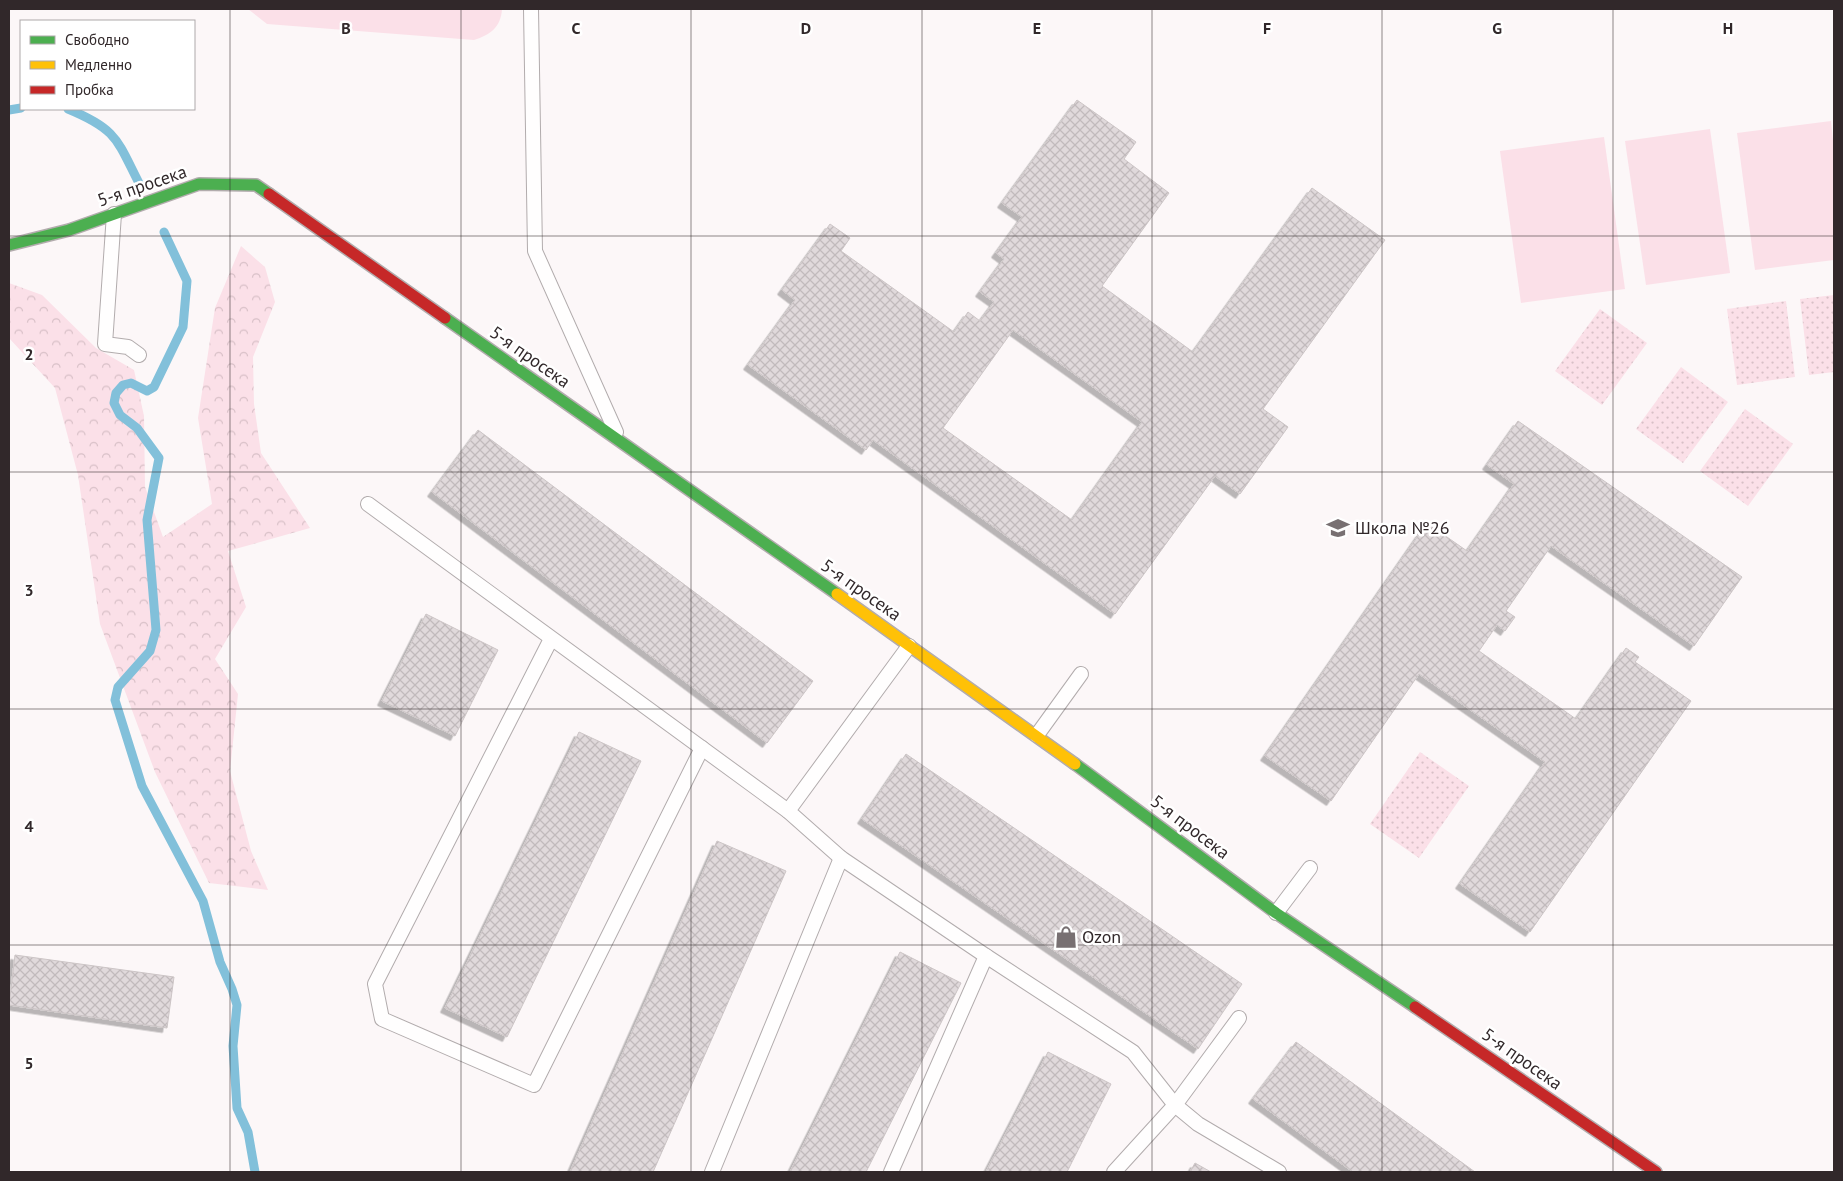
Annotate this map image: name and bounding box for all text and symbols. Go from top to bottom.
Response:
text: B [341,18,351,38]
text: C [572,18,581,38]
text: D [801,18,811,38]
text: E [1033,18,1041,38]
text: F [1263,18,1271,38]
text: G [1492,18,1502,38]
text: H [1723,18,1733,38]
legend [20,20,195,110]
text: Свободно [65,30,129,49]
text: Медленно [65,55,132,74]
text: Пробка [65,80,114,99]
street label: 5-я просека [94,160,190,212]
street label: 5-я просека [486,320,575,393]
text: 2 [24,344,34,364]
school or university icon: Школа №26 [1325,515,1351,541]
place label: Школа №26 [1355,516,1450,539]
street label: 5-я просека [817,553,906,626]
text: 3 [24,580,34,600]
street label: 5-я просека [1146,789,1234,864]
text: 4 [24,816,34,836]
shop icon: Ozon [1053,924,1079,950]
place label: Ozon [1082,925,1121,948]
street label: 5-я просека [1478,1022,1567,1095]
text: 5 [24,1053,34,1073]

